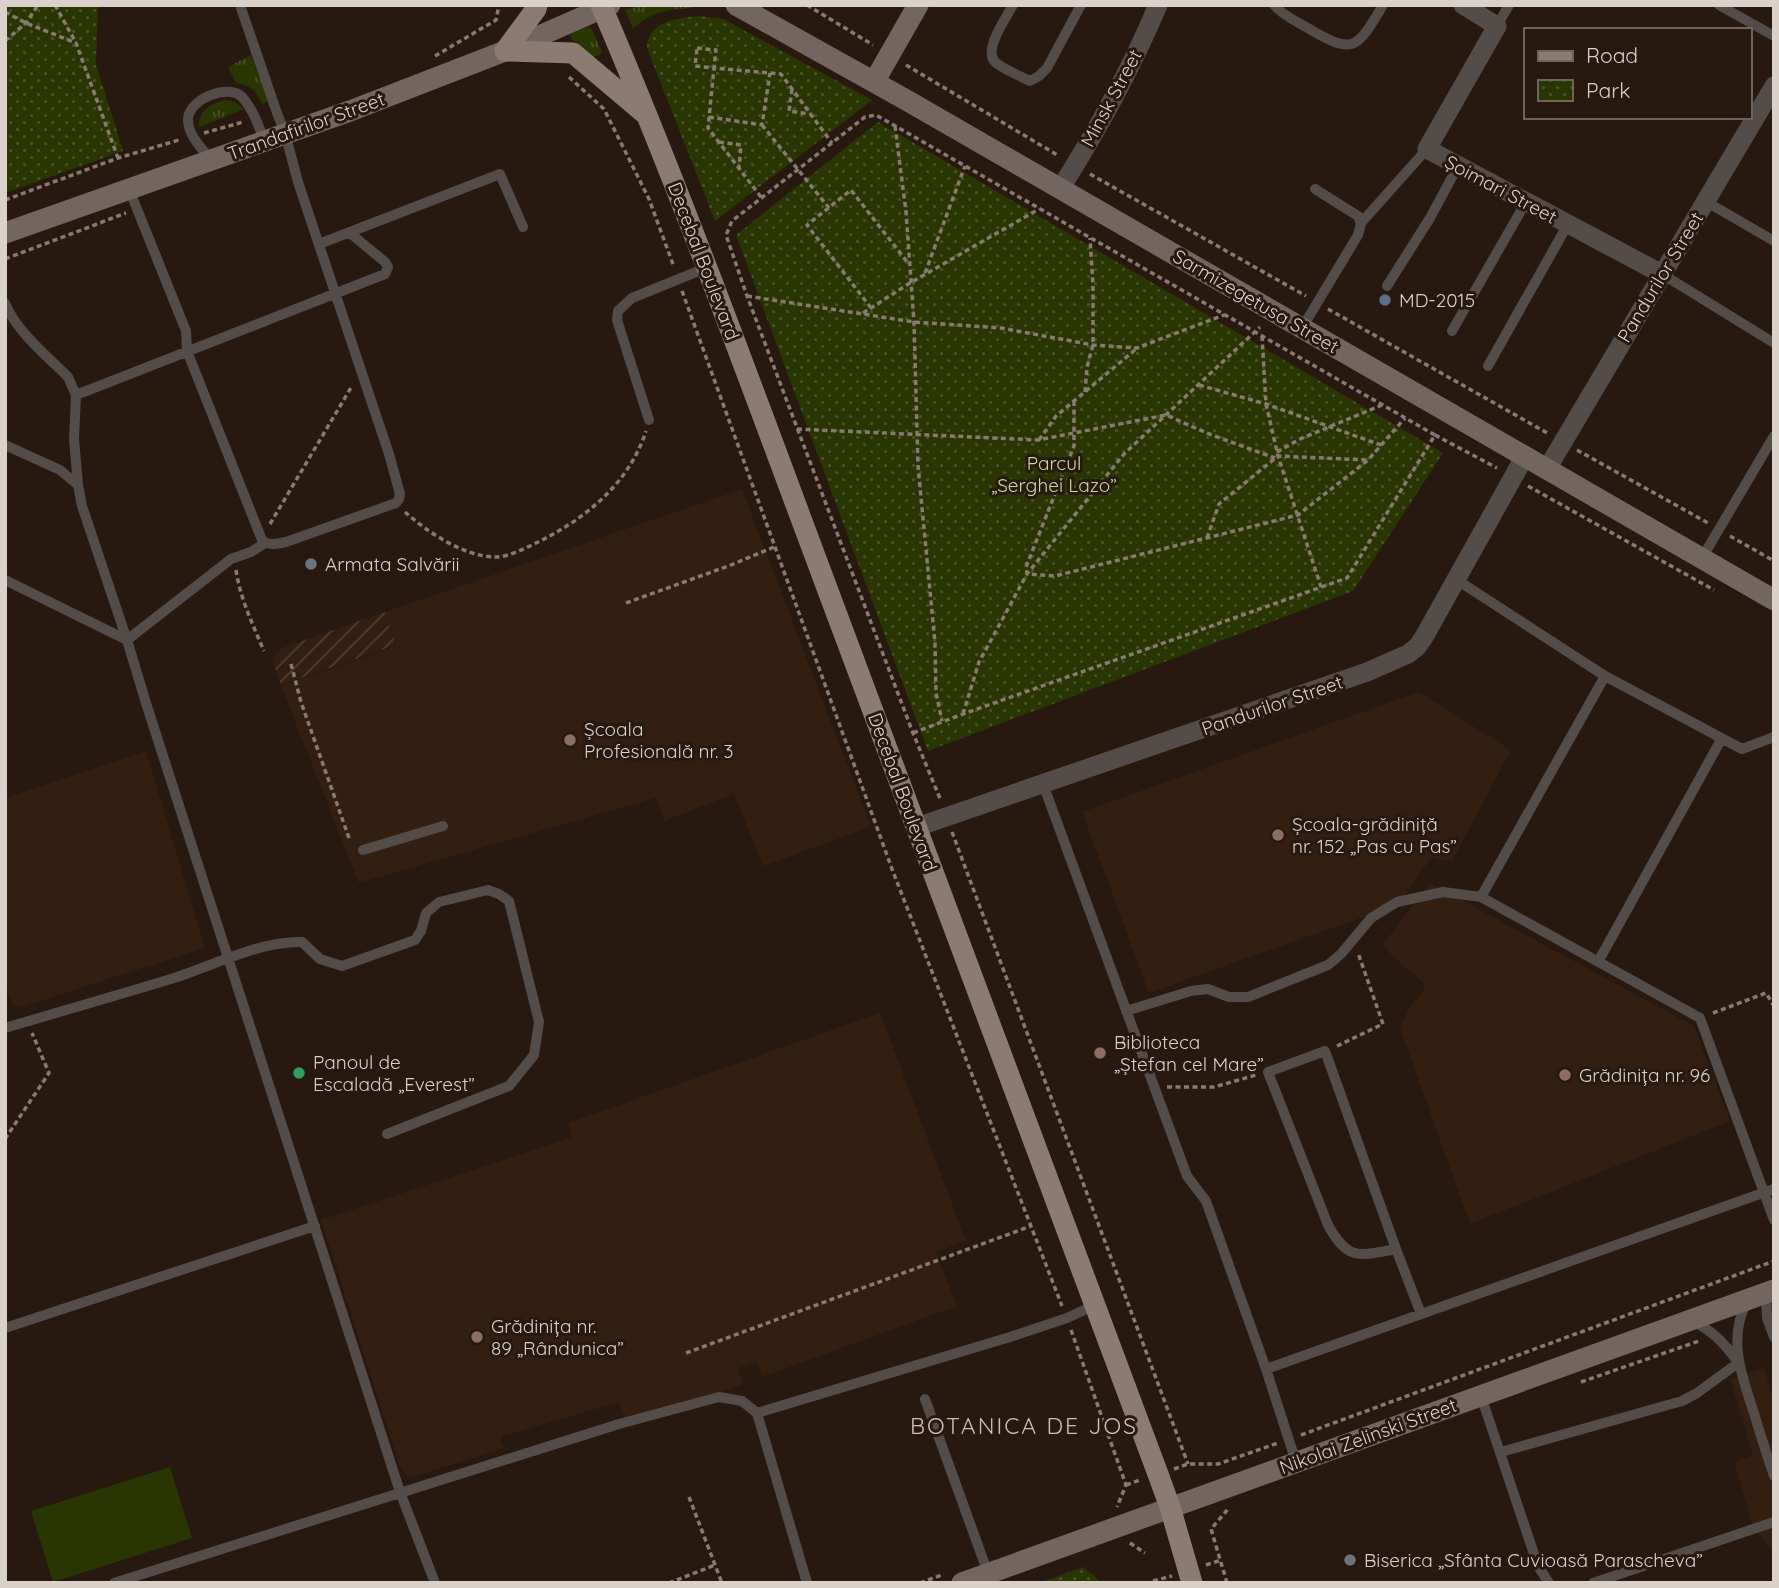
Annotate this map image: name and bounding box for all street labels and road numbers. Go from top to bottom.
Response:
street label: Minsk Street [1075,45,1147,151]
street label: Trandafirilor Street [224,86,388,166]
street label: Șoimari Street [1441,149,1561,229]
street label: Decebal Boulevard [663,179,745,343]
street label: Pandurilor Street [1612,207,1708,347]
street label: Sarmizegetusa Street [1169,244,1343,358]
street label: Pandurilor Street [1198,670,1346,740]
street label: Decebal Boulevard [863,709,943,875]
street label: Nikolai Zelinski Street [1276,1393,1460,1479]

